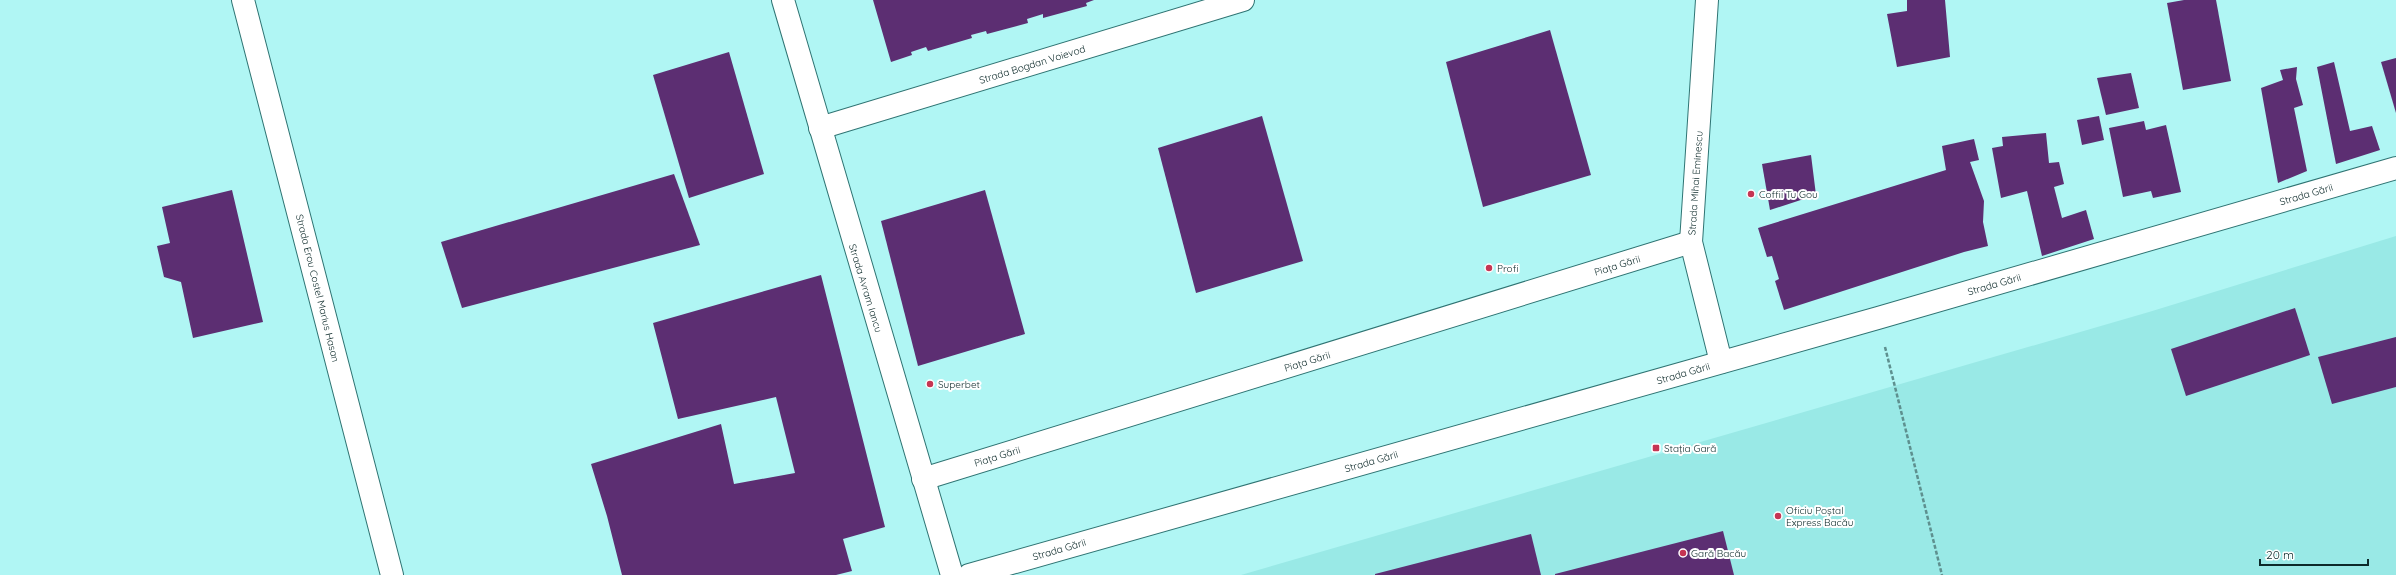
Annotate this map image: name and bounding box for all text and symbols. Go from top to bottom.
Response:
street label: Strada Bogdan Voievod [977,42,1087,87]
street label: Strada Mihai Eminescu [1685,130,1706,236]
street label: Strada Gării [2278,181,2334,208]
place label: Coffii Tu Gou [1759,188,1818,201]
marker: Coffii Tu Gou [1746,189,1756,199]
street label: Strada Erou Costel Marius Hasan [293,213,342,363]
street label: Strada Avram Iancu [846,242,885,334]
street label: Piața Gării [1592,252,1642,279]
place label: Profi [1497,262,1519,275]
marker: Profi [1484,263,1494,273]
street label: Strada Gării [1966,271,2022,298]
street label: Piața Gării [1282,348,1332,375]
street label: Strada Gării [1655,360,1711,387]
place label: Superbet [938,378,981,391]
marker: Superbet [925,379,935,389]
place label: Stația Gară [1664,442,1716,455]
street label: Piața Gării [972,443,1022,470]
marker: Stația Gară [1651,443,1661,453]
street label: Strada Gării [1343,448,1399,475]
place label: Oficiu Poștal Express Bacău [1786,504,1853,529]
marker: Oficiu Poștal Express Bacău [1773,511,1783,521]
street label: Strada Gării [1031,536,1087,563]
scale bar [2260,541,2368,567]
place label: Gară Bacău [1691,547,1746,560]
text: 20 m [2266,547,2294,562]
marker: Gară Bacău [1678,548,1688,558]

